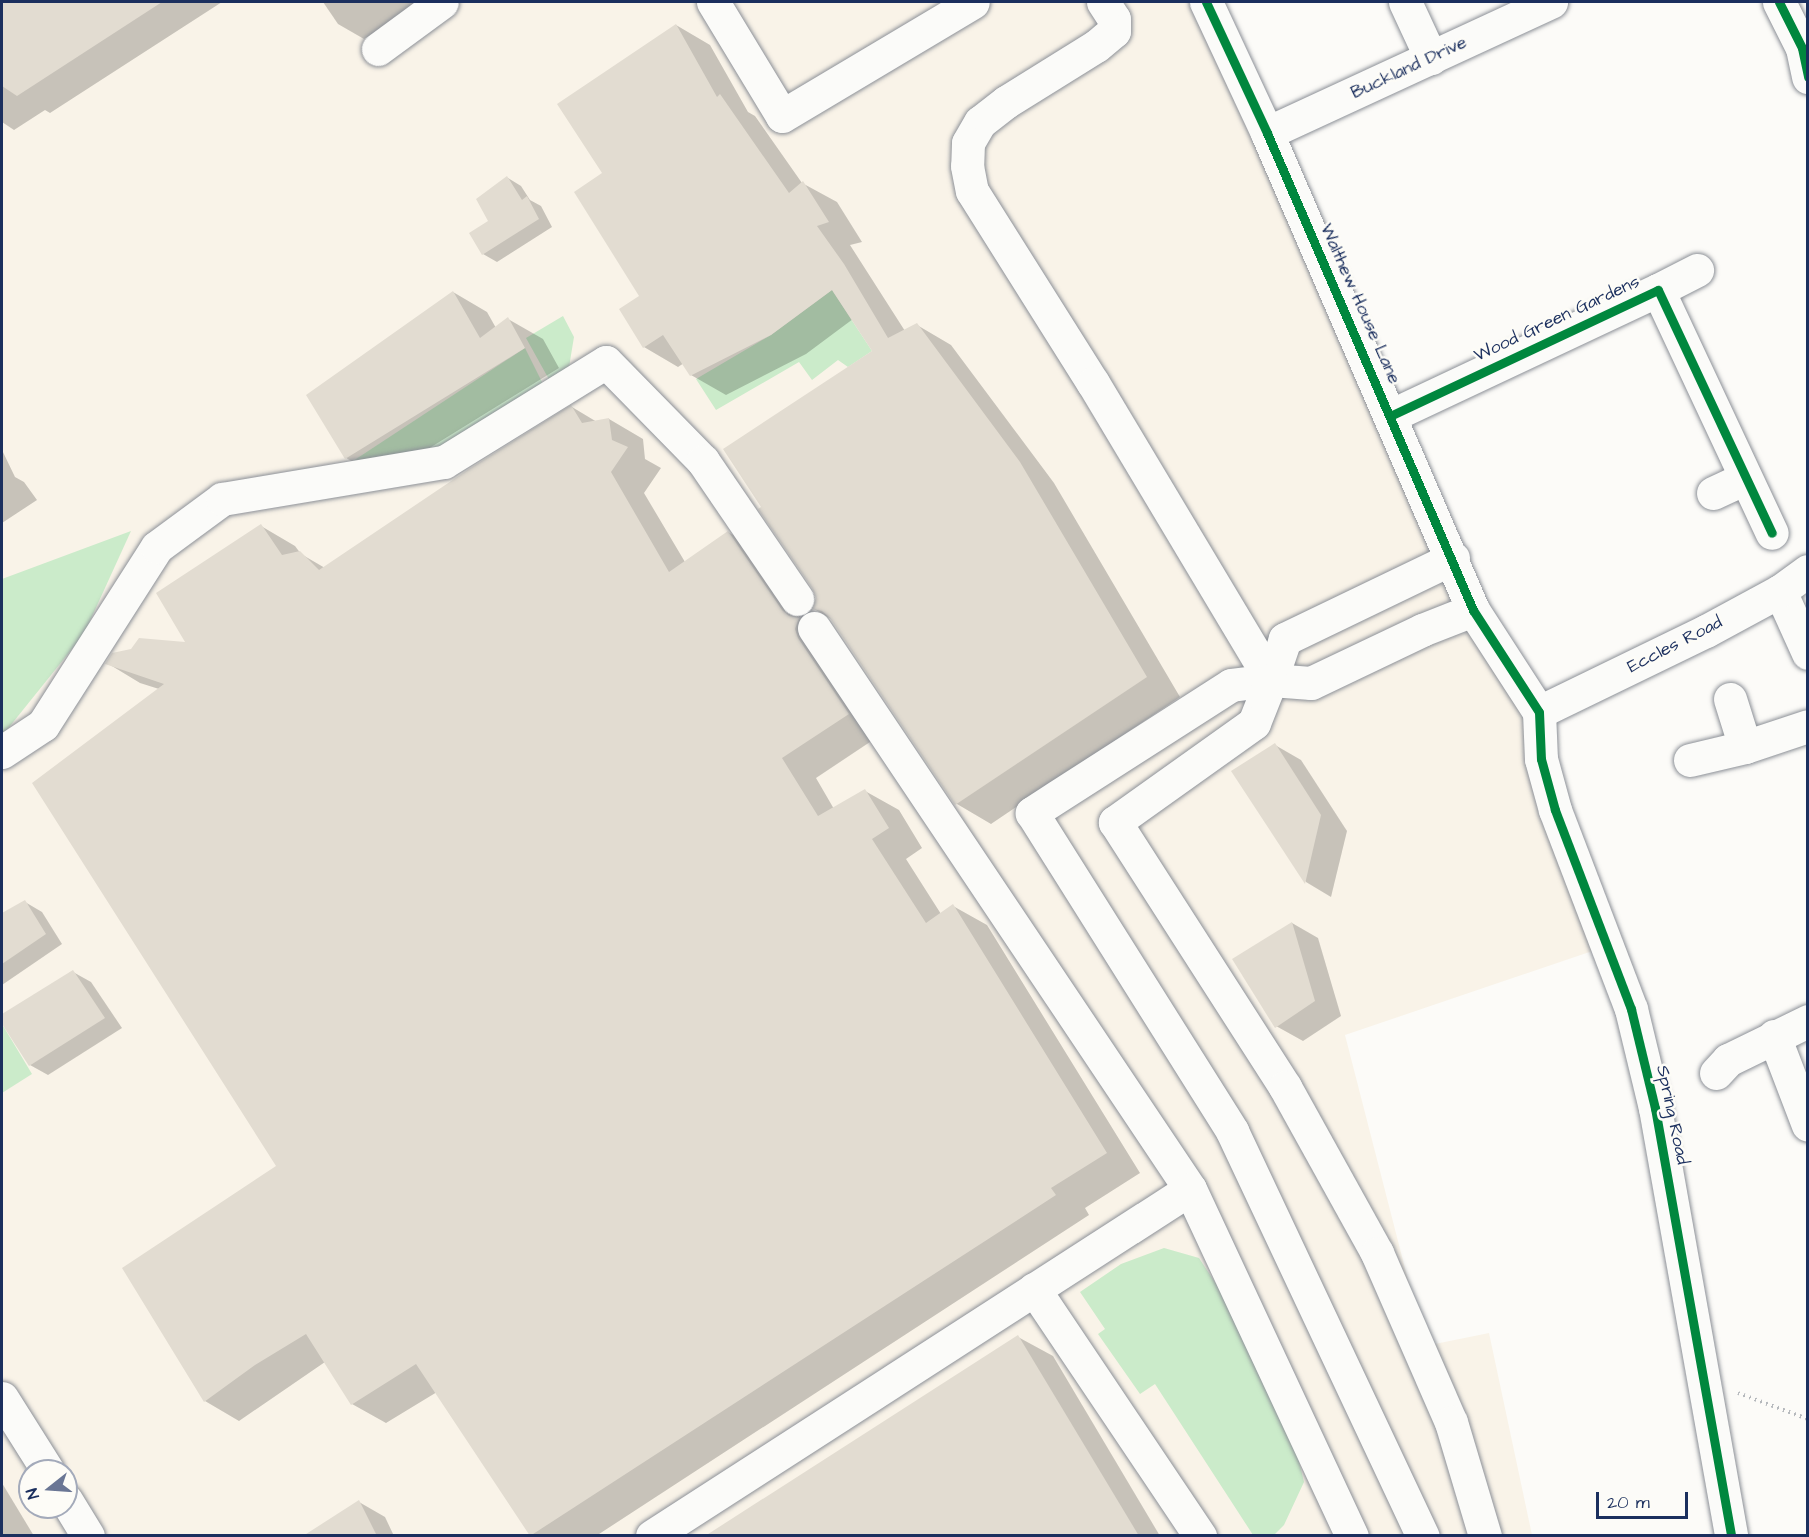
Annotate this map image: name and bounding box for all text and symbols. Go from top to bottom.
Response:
street label: Buckland Drive [1348,32,1470,104]
street label: Walthew House Lane [1315,221,1405,387]
street label: Wood Green Gardens [1471,271,1643,367]
street label: Eccles Road [1624,612,1726,678]
street label: Spring Road [1651,1063,1693,1167]
north arrow [18,1459,78,1519]
scale bar [1599,1480,1690,1518]
text: N [21,1486,45,1502]
text: 20 m [1607,1490,1650,1515]

